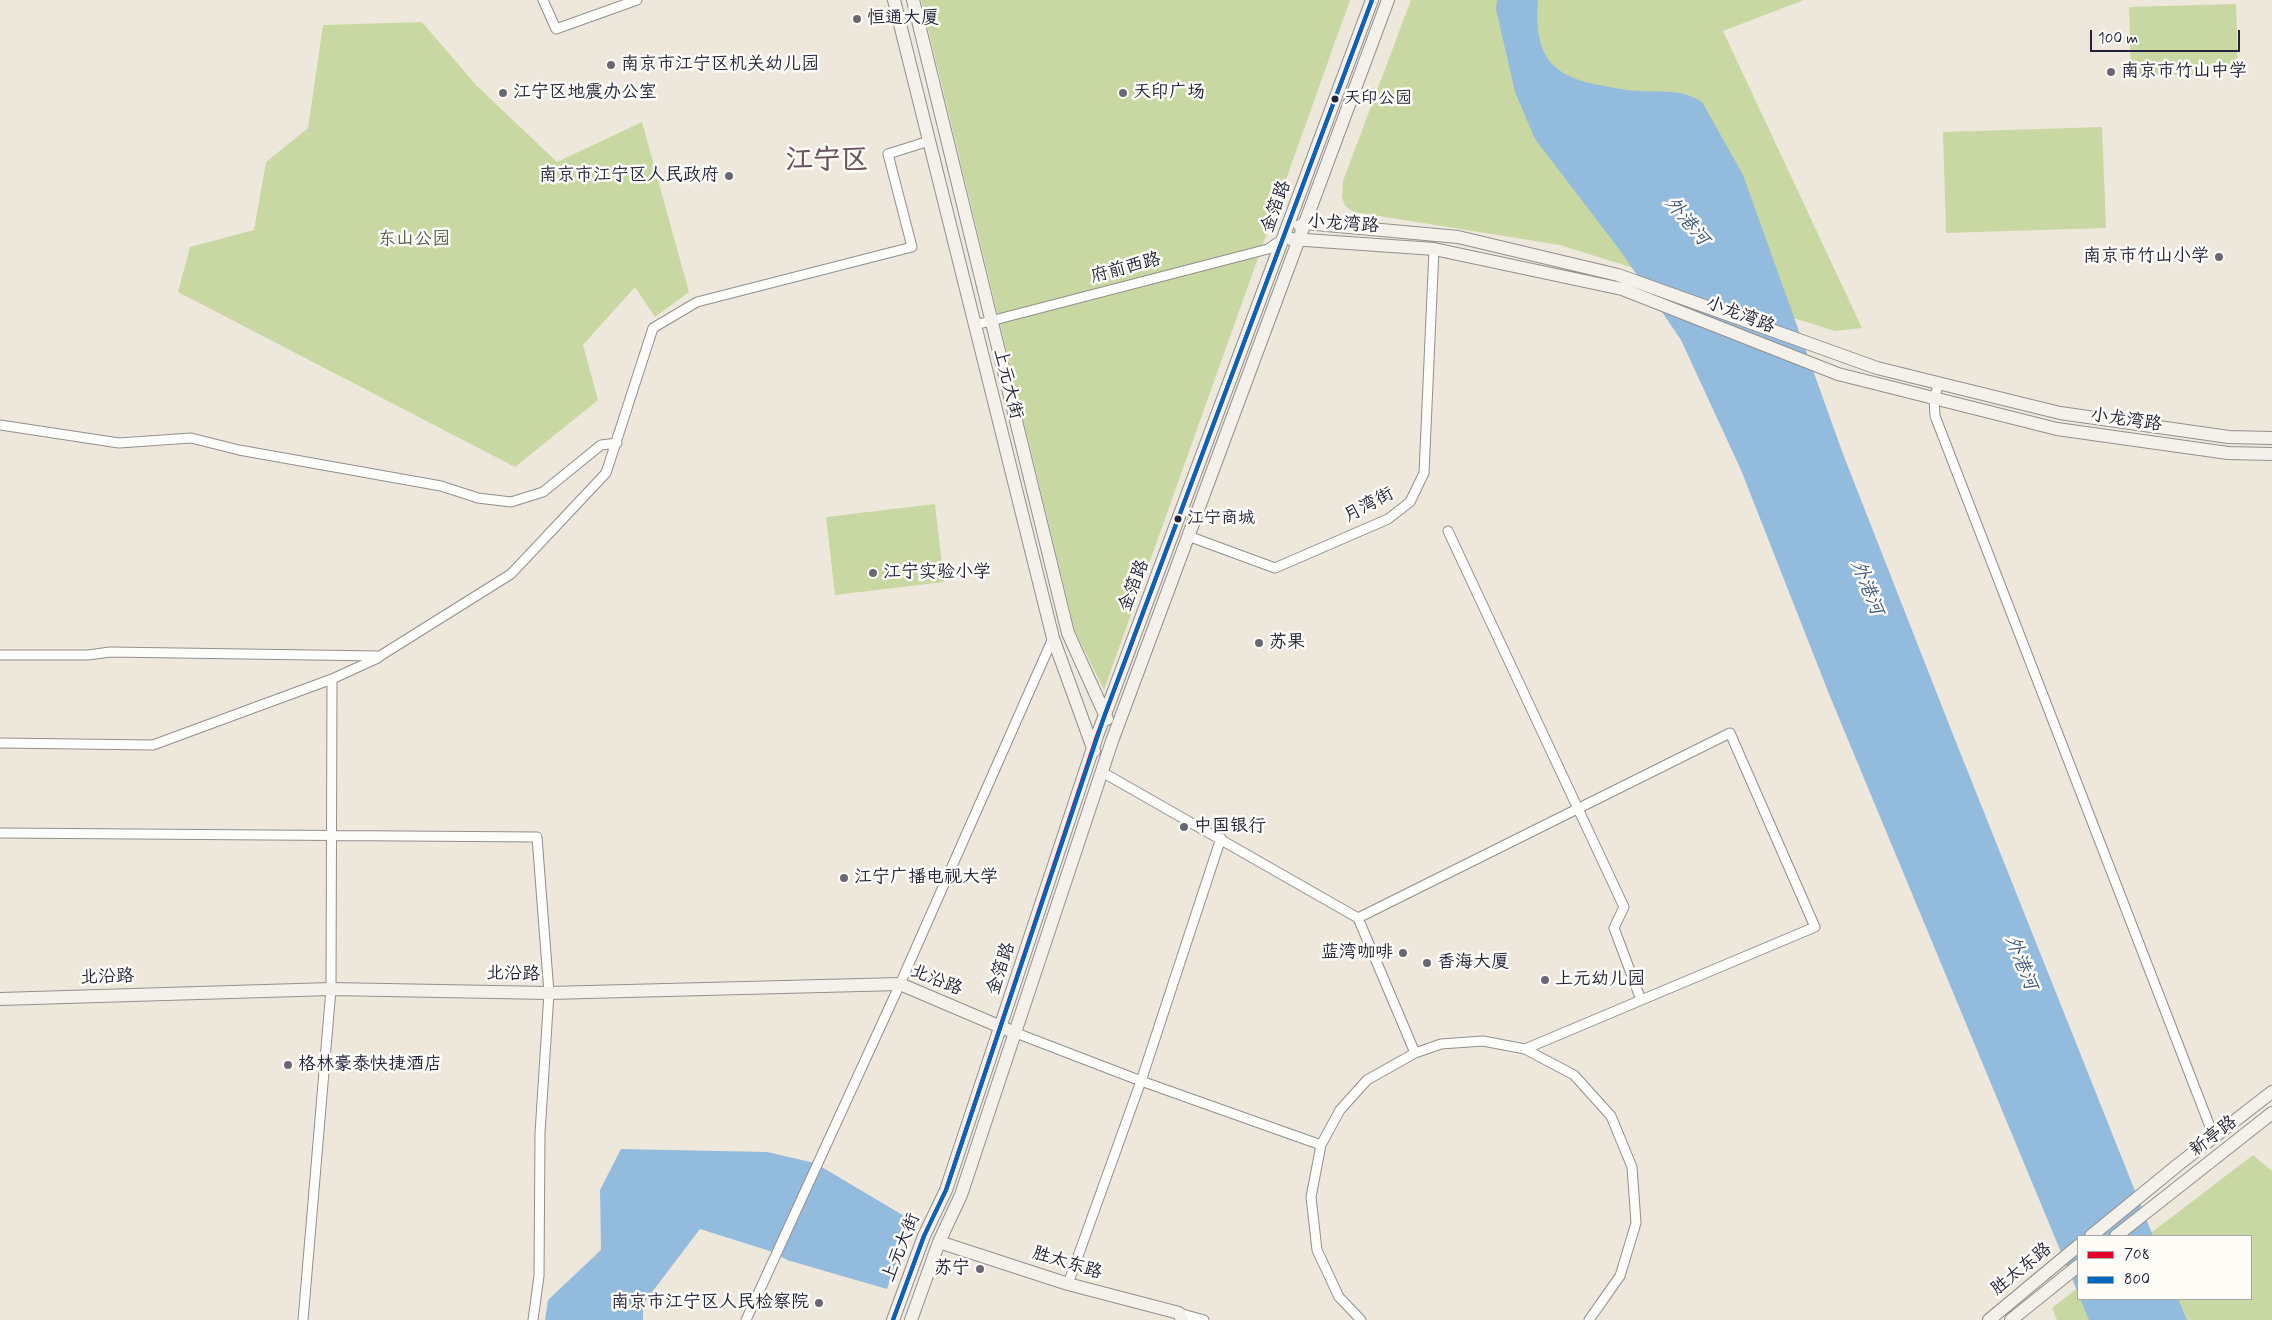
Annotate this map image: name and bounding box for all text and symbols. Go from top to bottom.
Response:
place label: 恒通大厦 [867,8,939,30]
marker: 恒通大厦 [851,13,863,25]
scale bar [2092,20,2242,52]
text: 100 m [2098,29,2138,49]
place label: 南京市江宁区机关幼儿园 [621,54,819,76]
marker: 南京市江宁区机关幼儿园 [605,59,617,71]
place label: 南京市竹山中学 [2121,61,2247,83]
marker: 南京市竹山中学 [2105,66,2117,78]
place label: 江宁区地震办公室 [513,82,657,104]
place label: 天印广场 [1133,82,1205,104]
marker: 江宁区地震办公室 [497,87,509,99]
marker: 天印广场 [1117,87,1129,99]
place label: 天印公园 [1344,89,1412,109]
marker: 天印公园 [1330,94,1340,104]
district label: 江宁区 [785,145,869,179]
place label: 南京市江宁区人民政府 [539,165,719,187]
marker: 南京市江宁区人民政府 [723,170,735,182]
street label: 金箔路 [1258,178,1296,236]
water label: 外港河 [1659,193,1713,251]
street label: 小龙湾路 [1306,212,1380,238]
park label: 东山公园 [378,229,450,251]
place label: 南京市竹山小学 [2083,246,2209,268]
street label: 府前西路 [1088,249,1164,289]
marker: 南京市竹山小学 [2213,251,2225,263]
street label: 小龙湾路 [1703,293,1777,339]
street label: 上元大街 [988,346,1026,422]
street label: 小龙湾路 [2089,405,2163,437]
street label: 月湾街 [1340,484,1398,528]
place label: 江宁商城 [1187,509,1255,529]
marker: 江宁商城 [1173,514,1183,524]
street label: 金箔路 [1115,557,1155,615]
water label: 外港河 [1845,557,1887,619]
place label: 江宁实验小学 [883,562,991,584]
marker: 江宁实验小学 [867,567,879,579]
place label: 苏果 [1269,632,1305,654]
marker: 苏果 [1253,637,1265,649]
place label: 中国银行 [1194,816,1266,838]
marker: 中国银行 [1178,821,1190,833]
place label: 江宁广播电视大学 [854,867,998,889]
marker: 江宁广播电视大学 [838,872,850,884]
water label: 外港河 [1999,932,2041,994]
street label: 金箔路 [983,940,1021,998]
place label: 蓝湾咖啡 [1321,942,1393,964]
marker: 蓝湾咖啡 [1397,947,1409,959]
place label: 香海大厦 [1437,952,1509,974]
marker: 香海大厦 [1421,957,1433,969]
street label: 北沿路 [907,961,965,1001]
street label: 北沿路 [486,964,540,986]
street label: 北沿路 [80,966,134,990]
place label: 上元幼儿园 [1555,969,1645,991]
marker: 上元幼儿园 [1539,974,1551,986]
place label: 格林豪泰快捷酒店 [298,1054,442,1076]
marker: 格林豪泰快捷酒店 [282,1059,294,1071]
street label: 新亭路 [2186,1112,2242,1162]
street label: 上元大街 [879,1211,925,1285]
legend [2077,1235,2252,1300]
street label: 胜太东路 [1987,1239,2057,1301]
street label: 胜太东路 [1029,1243,1105,1285]
text: 708 [2124,1245,2150,1265]
place label: 苏宁 [934,1258,970,1280]
marker: 苏宁 [974,1263,986,1275]
text: 800 [2124,1270,2150,1290]
place label: 南京市江宁区人民检察院 [611,1292,809,1314]
marker: 南京市江宁区人民检察院 [813,1297,825,1309]

